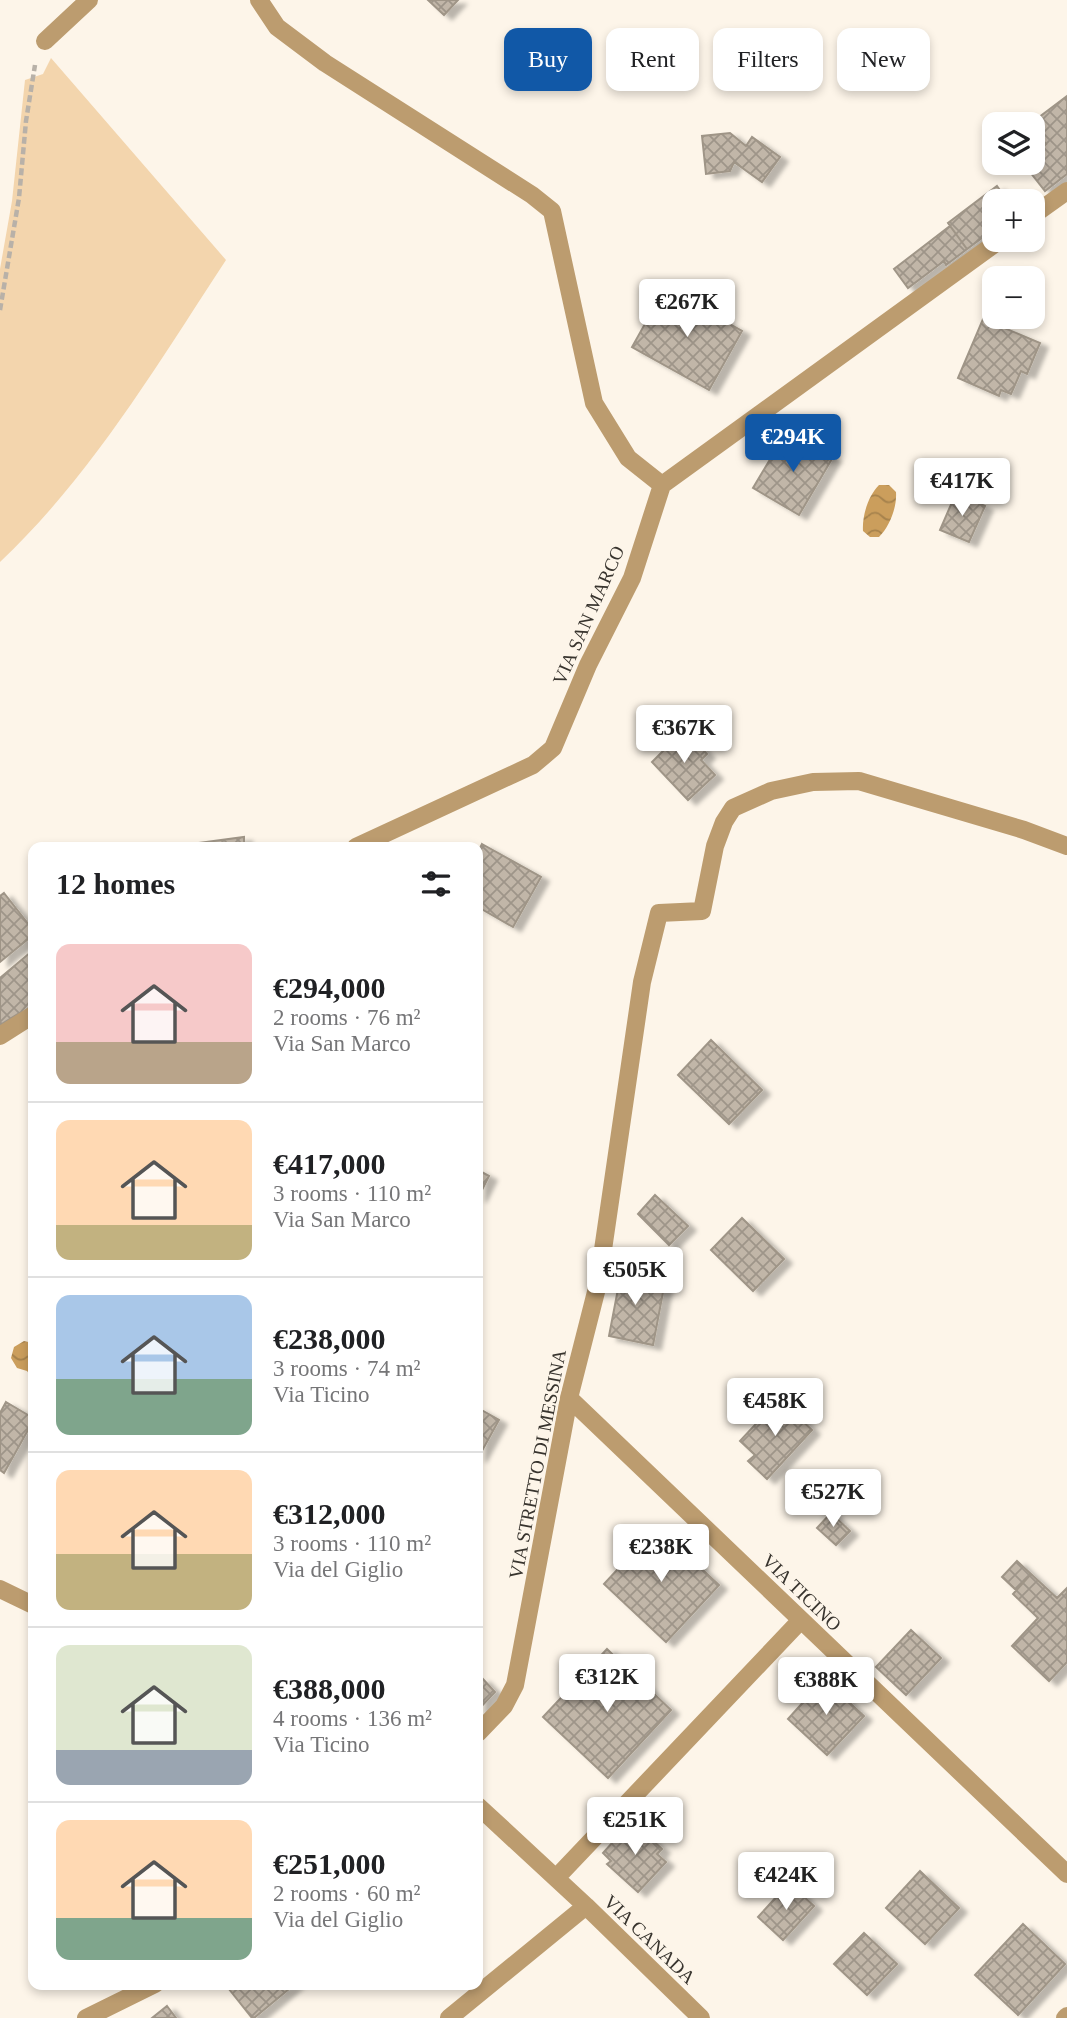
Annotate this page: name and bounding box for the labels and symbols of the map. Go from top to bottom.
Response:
pin: €267K [638,280,736,339]
pin: €294K [744,414,842,474]
pin: €417K [913,458,1011,518]
street label: VIA SAN MARCO [548,542,629,688]
pin: €367K [635,706,733,765]
pin: €505K [586,1248,684,1307]
street label: VIA STRETTO DI MESSINA [505,1347,570,1581]
pin: €458K [726,1378,824,1438]
pin: €527K [784,1470,882,1529]
pin: €238K [612,1524,710,1584]
street label: VIA TICINO [758,1550,845,1635]
pin: €312K [558,1654,656,1714]
pin: €388K [777,1658,875,1717]
pin: €251K [586,1798,684,1857]
pin: €424K [737,1853,835,1912]
street label: VIA CANADA [600,1891,700,1988]

